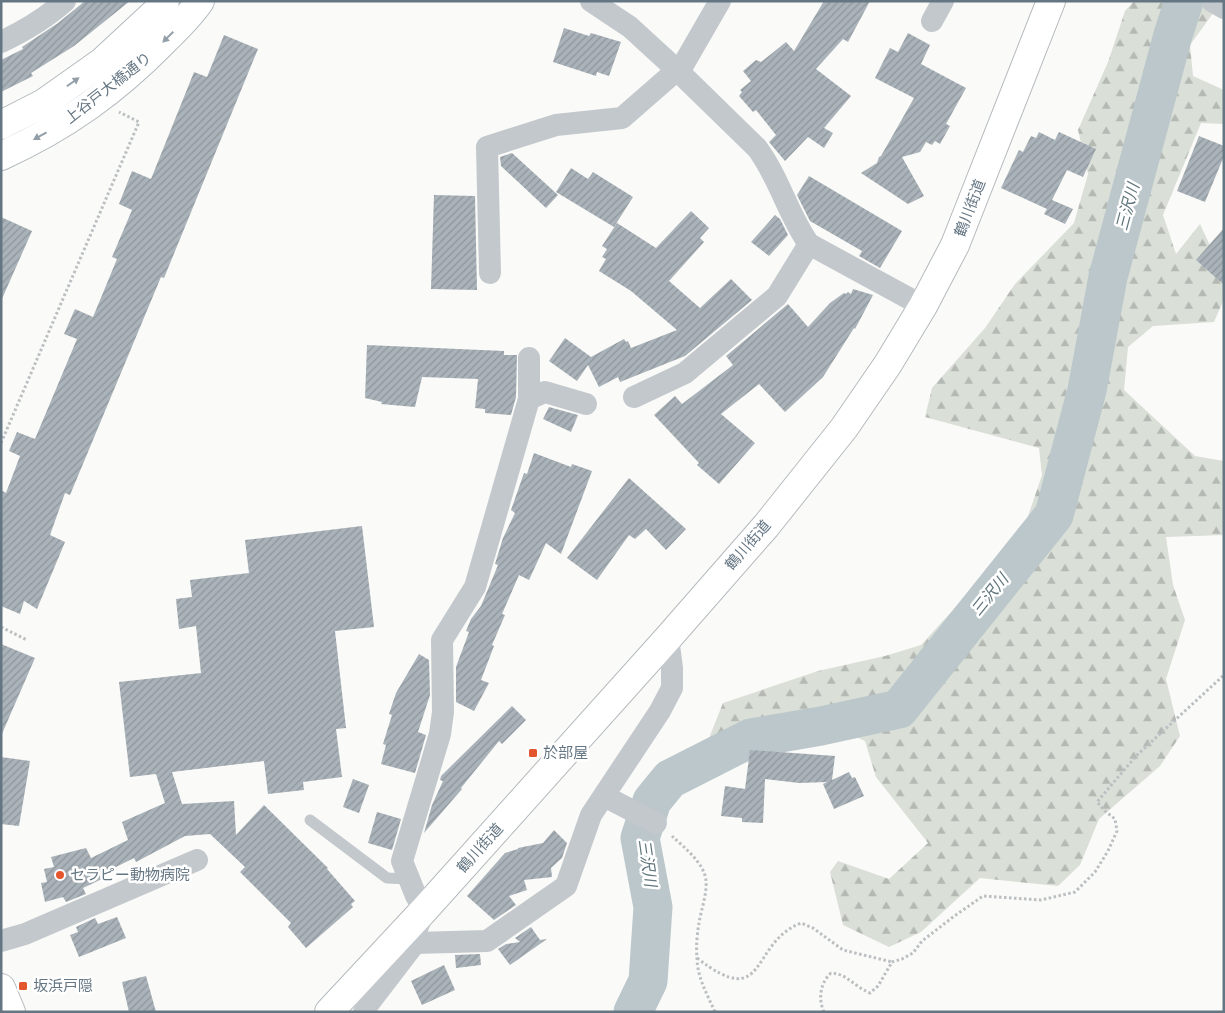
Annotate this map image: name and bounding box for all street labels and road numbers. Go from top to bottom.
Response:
street label: 上谷戸大橋通り [60,48,156,128]
street label: 鶴川街道 [950,176,990,240]
street label: 鶴川街道 [721,516,775,574]
street label: 鶴川街道 [452,819,508,877]

